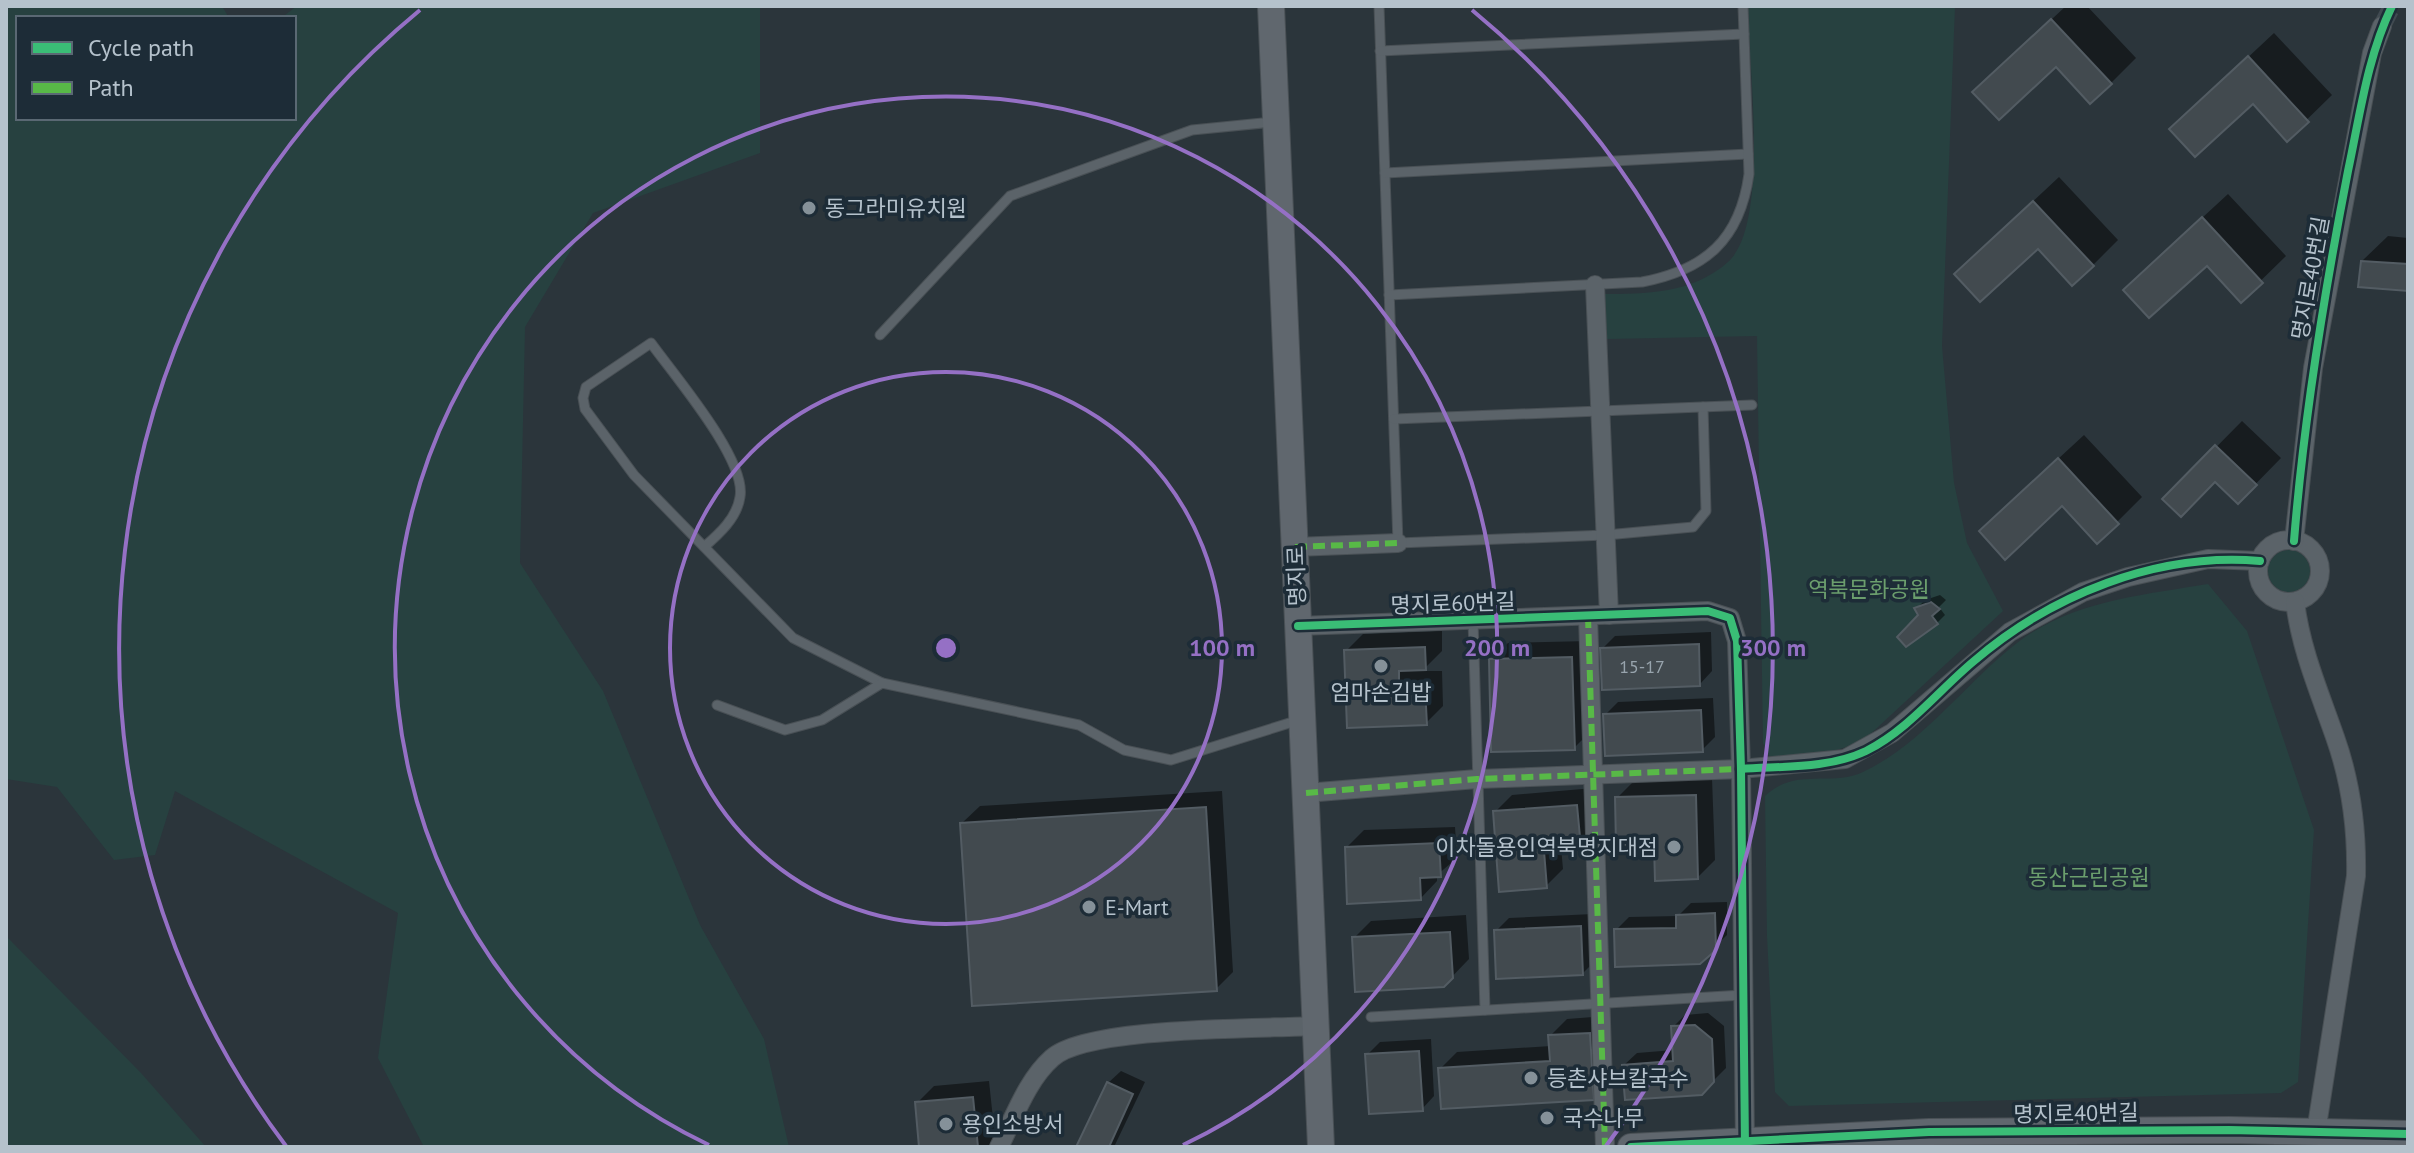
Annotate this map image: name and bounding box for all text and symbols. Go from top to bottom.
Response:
legend [16,16,296,120]
text: Cycle path [88,32,194,63]
text: Path [88,72,134,103]
place label: 동그라미유치원 [825,194,967,222]
marker: 동그라미유치원 [800,199,818,217]
street label: 명지로40번길 [2285,214,2335,342]
street label: 명지로 [1281,545,1311,607]
park label: 역북문화공원 [1808,575,1930,603]
street label: 명지로60번길 [1390,587,1516,619]
text: 100 m [1189,632,1255,663]
text: 200 m [1464,632,1530,663]
text: 300 m [1740,632,1806,663]
centre of rings [932,634,960,662]
house number: 15-17 [1619,655,1665,678]
marker: 엄마손김밥 [1372,657,1390,675]
place label: 엄마손김밥 [1330,678,1432,706]
place label: 이차돌용인역북명지대점 [1435,833,1658,861]
marker: 이차돌용인역북명지대점 [1665,838,1683,856]
park label: 동산근린공원 [2028,863,2150,891]
place label: E-Mart [1105,893,1169,921]
marker: E-Mart [1080,898,1098,916]
place label: 등촌샤브칼국수 [1547,1064,1689,1092]
marker: 등촌샤브칼국수 [1522,1069,1540,1087]
street label: 명지로40번길 [2013,1098,2139,1128]
place label: 국수나무 [1563,1104,1644,1132]
marker: 국수나무 [1538,1109,1556,1127]
place label: 용인소방서 [962,1110,1063,1138]
marker: 용인소방서 [937,1115,955,1133]

